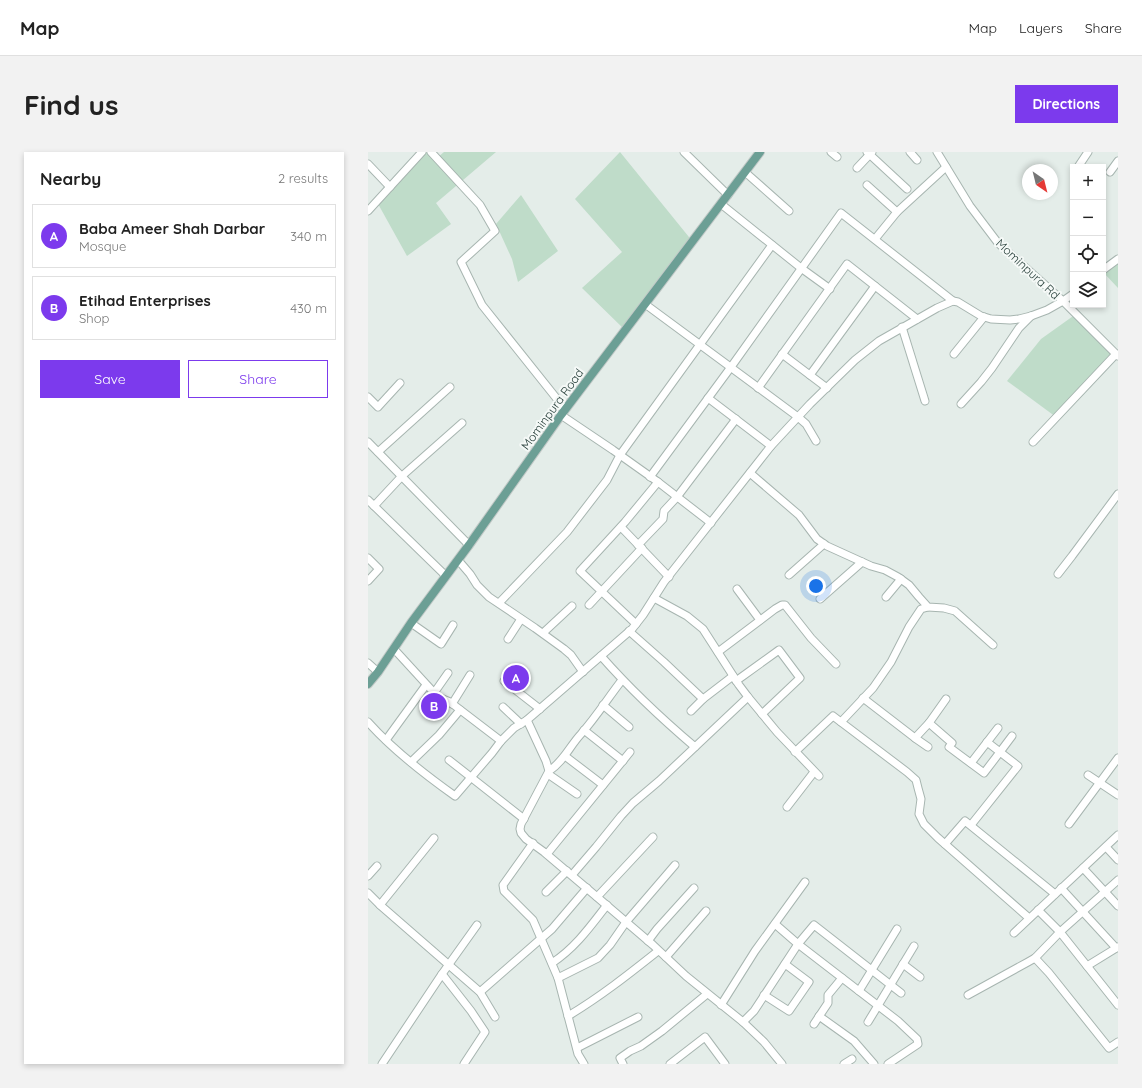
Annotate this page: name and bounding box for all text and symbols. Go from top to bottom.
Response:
text: Map [20,16,59,40]
text: Map [968,19,997,37]
text: Layers [1019,19,1063,37]
text: Share [1085,19,1122,37]
button: Directions [1015,85,1118,123]
text: Find us [24,87,118,122]
north arrow [1022,164,1058,200]
map controls [1070,164,1106,308]
button: + [1070,164,1106,200]
text: Nearby [40,168,101,189]
text: 2 results [278,170,328,186]
button: − [1070,200,1106,236]
text: Baba Ameer Shah Darbar [79,219,265,238]
text: A [50,228,58,244]
text: 340 m [290,228,327,244]
street label: Mominpura Rd [993,236,1063,302]
button: locate [1070,236,1106,272]
text: Mosque [79,238,126,254]
button: layers [1070,272,1106,308]
text: Etihad Enterprises [79,291,211,310]
text: B [50,300,58,316]
text: 430 m [290,300,327,316]
text: Shop [79,310,109,326]
button: Save [40,360,180,398]
button: Share [188,360,328,398]
street label: Mominpura Road [518,366,586,452]
your location [806,576,826,596]
pin: A [503,663,529,693]
pin: B [421,691,447,721]

